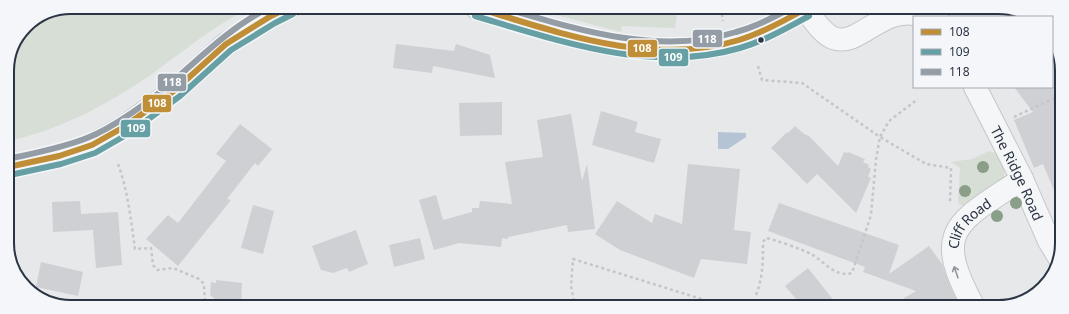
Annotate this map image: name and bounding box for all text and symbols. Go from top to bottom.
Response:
legend [913,16,1053,88]
text: 108 [949,23,970,40]
line badge: 118 [692,29,723,48]
text: 118 [698,31,716,46]
unlabelled marker [756,35,766,45]
line badge: 108 [627,39,658,58]
text: 108 [633,40,651,55]
text: 109 [949,43,970,60]
line badge: 109 [658,48,689,67]
text: 109 [664,49,682,64]
text: 118 [949,63,970,80]
line badge: 118 [157,73,187,92]
text: 118 [163,74,181,89]
line badge: 108 [142,94,172,113]
text: 108 [148,95,166,110]
line badge: 109 [120,119,151,138]
text: 109 [127,120,145,135]
street label: The Ridge Road [987,122,1048,223]
street label: Cliff Road [943,193,995,250]
one-way arrow [952,266,960,278]

